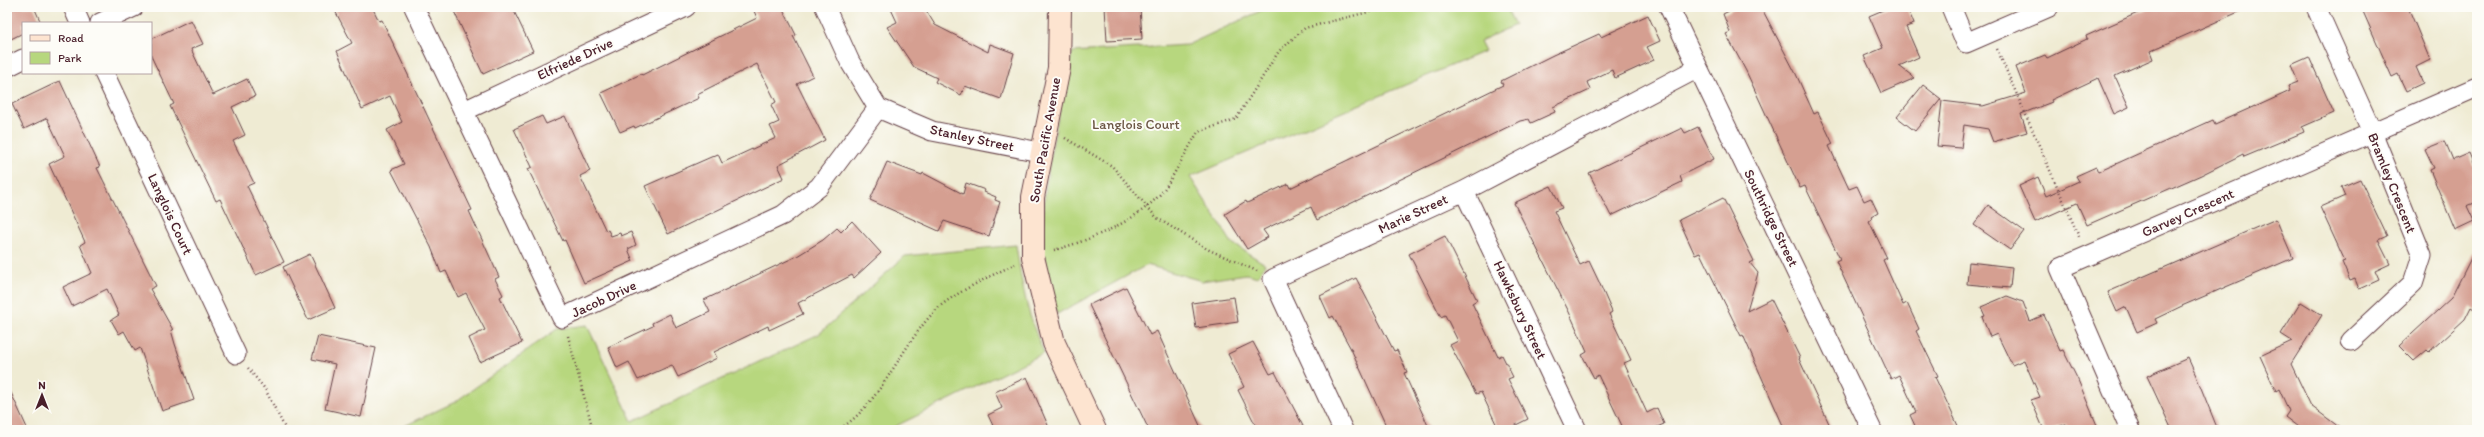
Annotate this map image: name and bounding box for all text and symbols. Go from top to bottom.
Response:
legend [22,22,152,74]
text: Road [58,31,84,45]
street label: Elfriede Drive [534,34,616,84]
text: Park [58,51,82,65]
street label: South Pacific Avenue [1026,76,1064,204]
park label: Langlois Court [1092,116,1180,133]
street label: Stanley Street [928,121,1016,155]
street label: Bramley Crescent [2364,130,2420,236]
street label: Southridge Street [1740,167,1802,269]
street label: Langlois Court [144,171,196,257]
street label: Garvey Crescent [2139,185,2237,241]
street label: Marie Street [1376,191,1450,237]
street label: Hawksbury Street [1490,258,1550,362]
street label: Jacob Drive [569,277,639,321]
north arrow [22,375,62,415]
text: N [38,379,46,392]

